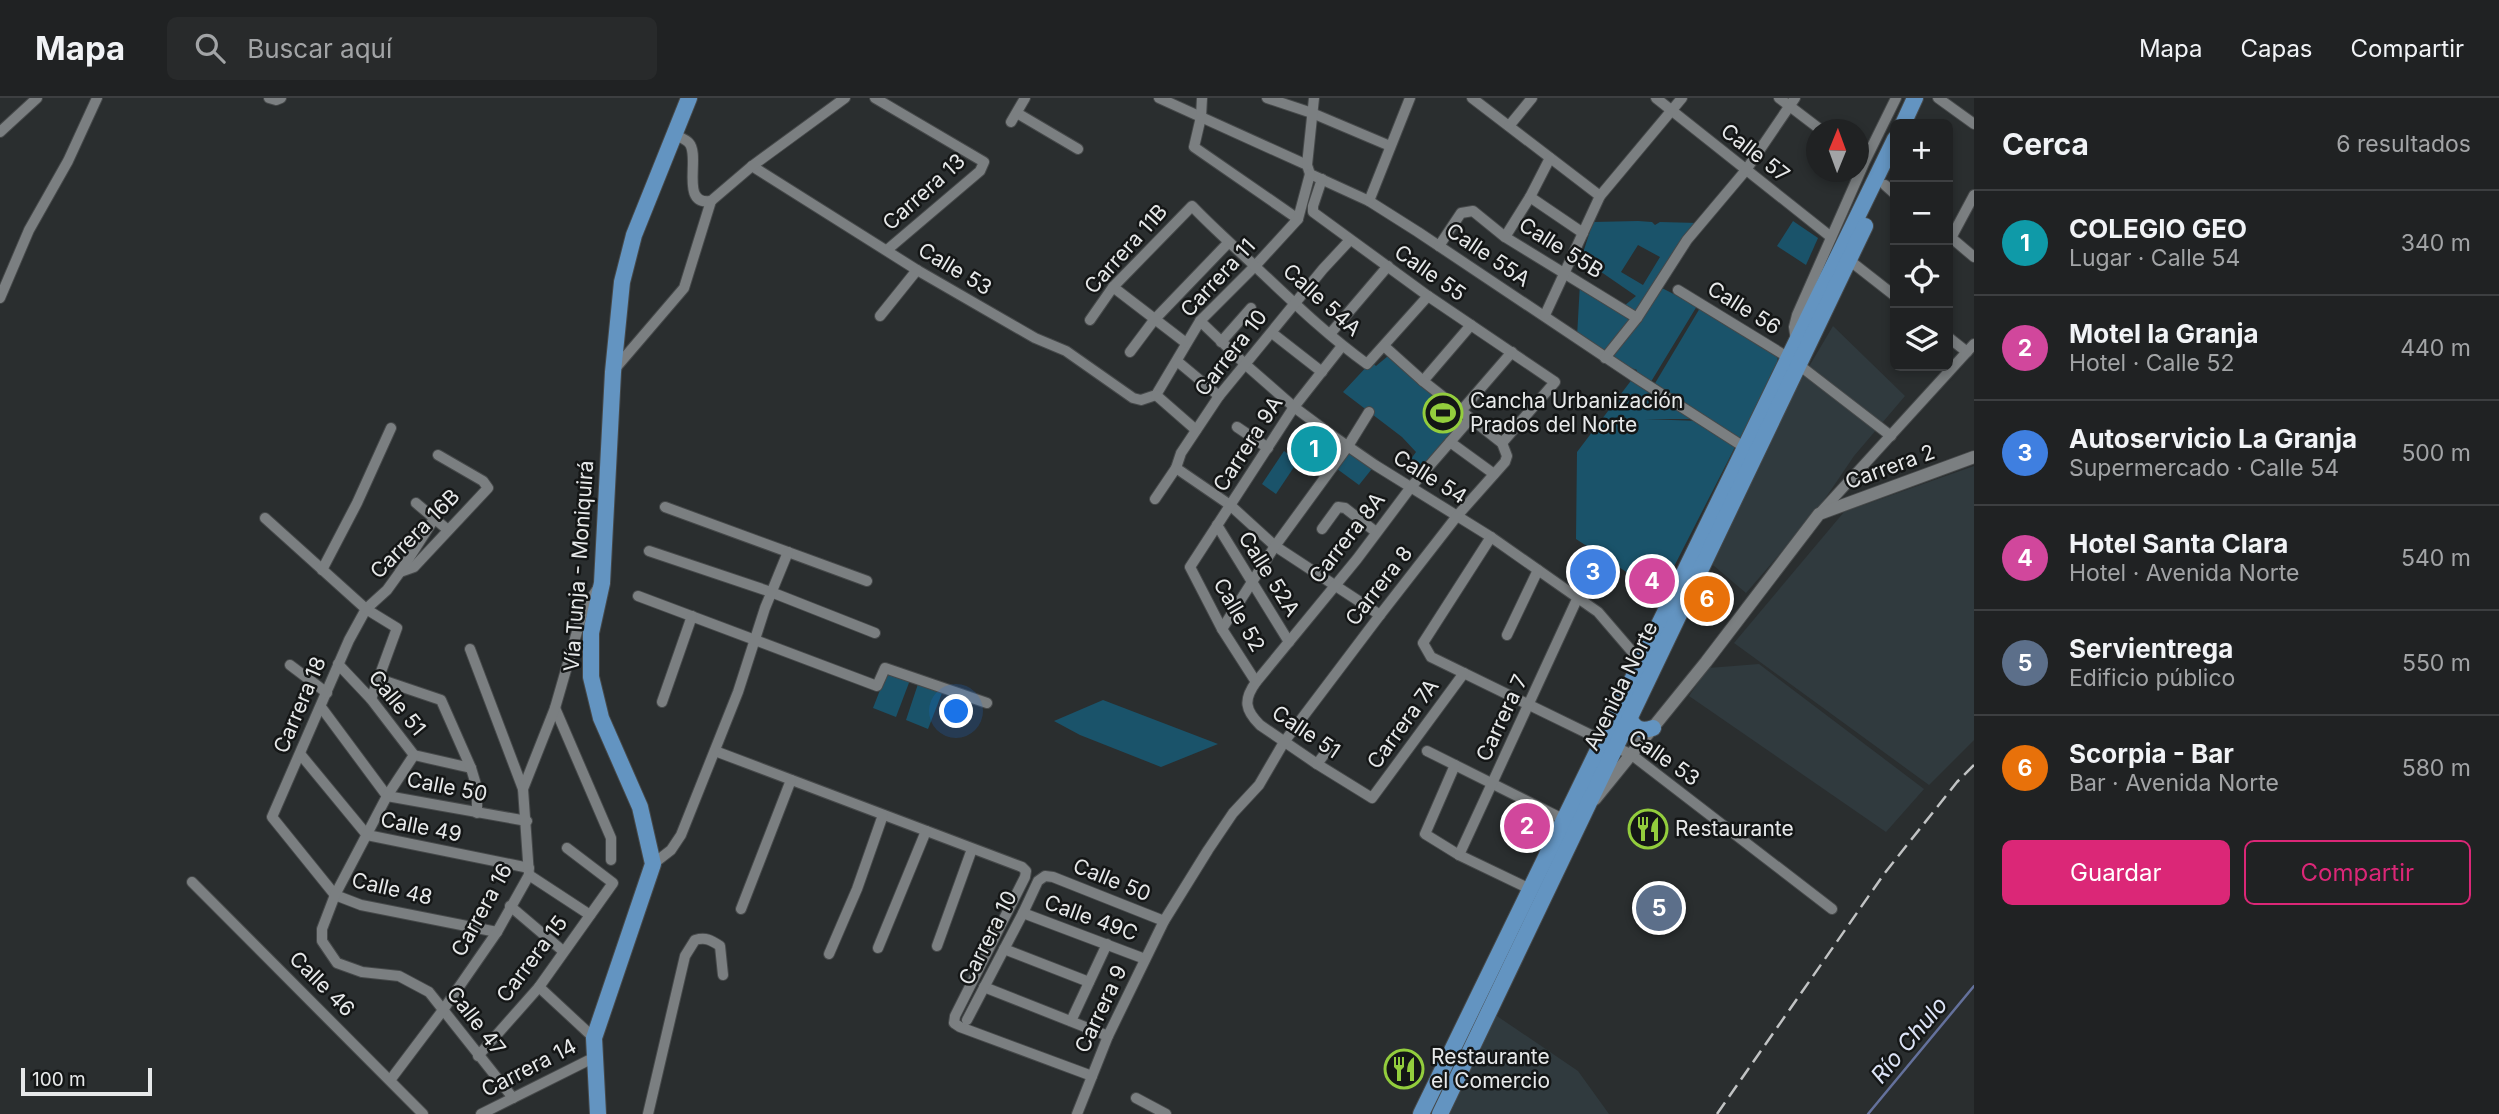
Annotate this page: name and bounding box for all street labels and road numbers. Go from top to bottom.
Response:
street label: Calle 57 [1716,118,1795,187]
street label: Carrera 13 [877,148,970,235]
street label: Carrera 11B [1079,199,1172,298]
street label: Calle 55B [1514,212,1608,283]
street label: Calle 55A [1442,218,1535,292]
street label: Carrera 11 [1175,233,1260,322]
street label: Calle 53 [914,237,996,300]
street label: Calle 55 [1390,239,1471,306]
street label: Calle 54A [1278,258,1366,341]
street label: Calle 56 [1703,275,1785,340]
street label: Carrera 10 [1189,305,1272,401]
street label: Carrera 9A [1208,392,1288,496]
street label: Carrera 2 [1842,439,1938,494]
street label: Calle 54 [1389,444,1472,509]
street label: Vía Tunja - Moniquirá [559,460,598,672]
street label: Carrera 16B [365,484,465,584]
street label: Carrera 8A [1304,488,1390,588]
street label: Calle 52A [1233,527,1305,621]
street label: Carrera 8 [1340,541,1418,631]
street label: Calle 52 [1208,574,1270,656]
street label: Avenida Norte [1579,617,1663,754]
street label: Carrera 18 [268,653,331,757]
street label: Calle 51 [364,665,431,740]
street label: Carrera 7 [1471,671,1532,765]
street label: Carrera 7A [1362,674,1444,773]
street label: Calle 51 [1267,700,1345,763]
street label: Calle 53 [1624,724,1705,791]
street label: Calle 50 [405,766,489,807]
street label: Calle 49 [378,806,464,847]
street label: Calle 50 [1070,853,1155,906]
street label: Carrera 16 [446,859,517,961]
street label: Calle 48 [349,867,435,910]
street label: Carrera 10 [953,886,1022,989]
street label: Calle 49C [1041,889,1141,946]
street label: Carrera 15 [491,910,572,1007]
street label: Calle 46 [285,946,360,1021]
street label: Carrera 9 [1069,961,1132,1057]
street label: Calle 47 [442,981,511,1060]
street label: Carrera 14 [477,1033,580,1102]

